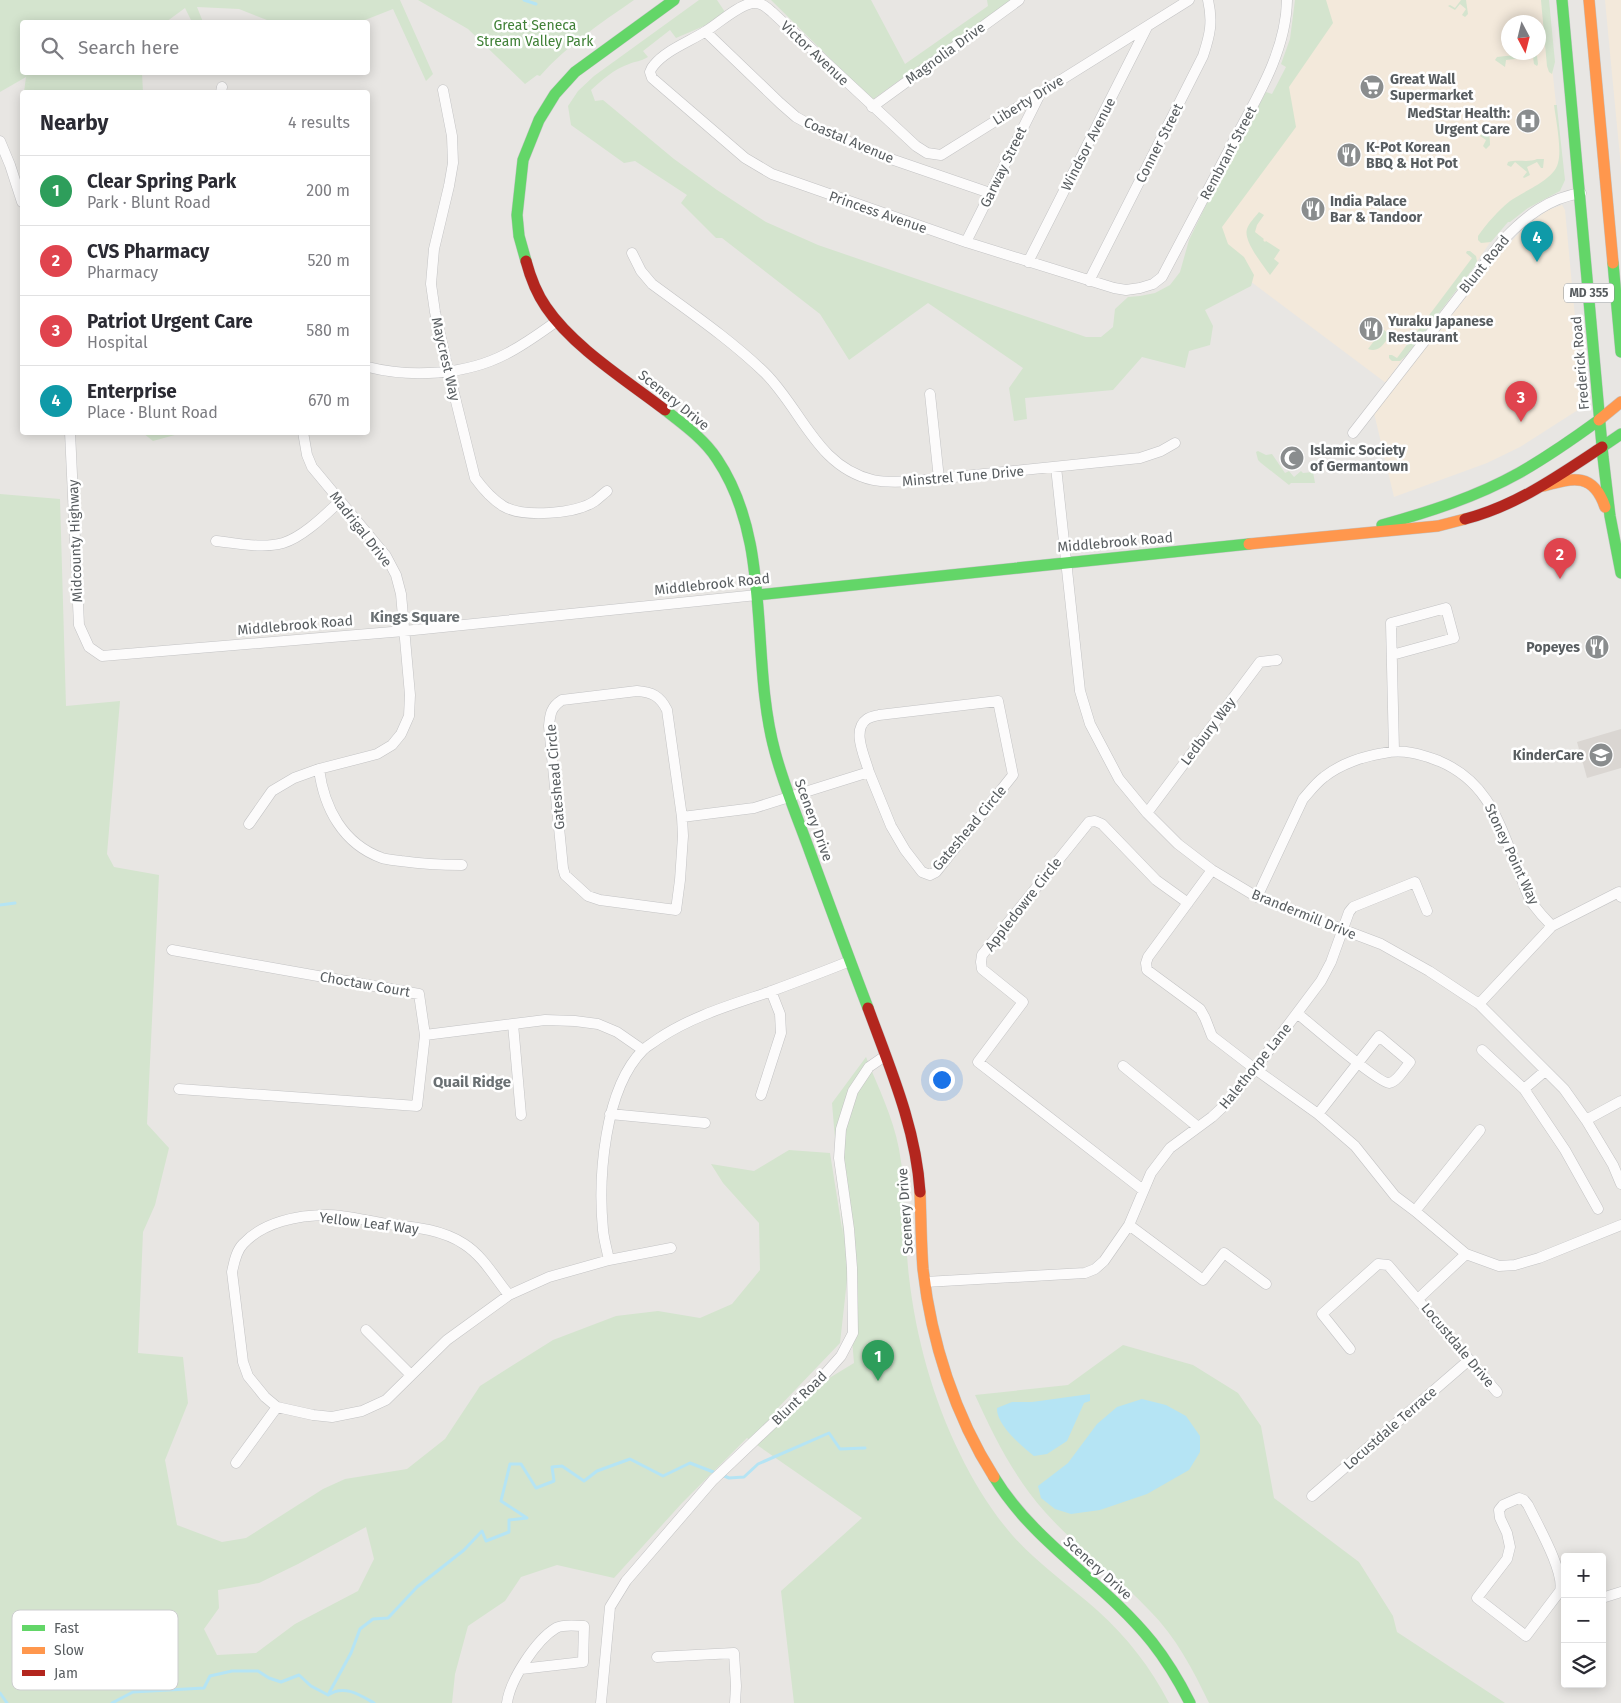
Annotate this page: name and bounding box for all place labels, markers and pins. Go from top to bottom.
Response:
place label: Great Wall Supermarket [1390,71,1474,104]
supermarket icon: Great Wall Supermarket [1359,74,1385,100]
place label: MedStar Health: Urgent Care [1408,105,1510,138]
hospital icon: MedStar Health: Urgent Care [1515,108,1541,134]
place label: K-Pot Korean BBQ & Hot Pot [1366,139,1459,172]
restaurant icon: K-Pot Korean BBQ & Hot Pot [1336,142,1362,168]
place label: India Palace Bar & Tandoor [1330,193,1423,226]
restaurant icon: India Palace Bar & Tandoor [1300,196,1326,222]
pin: 4 [1521,221,1553,262]
place label: Yuraku Japanese Restaurant [1387,313,1494,346]
restaurant icon: Yuraku Japanese Restaurant [1358,316,1384,342]
pin: 3 [1505,381,1537,422]
place label: Islamic Society of Germantown [1310,442,1408,475]
mosque icon: Islamic Society of Germantown [1279,445,1305,471]
pin: 2 [1544,538,1576,579]
restaurant icon: Popeyes [1584,634,1610,660]
place label: Popeyes [1526,639,1580,656]
school or university icon: KinderCare [1588,742,1614,768]
place label: KinderCare [1513,747,1584,764]
pin: 1 [862,1340,894,1381]

